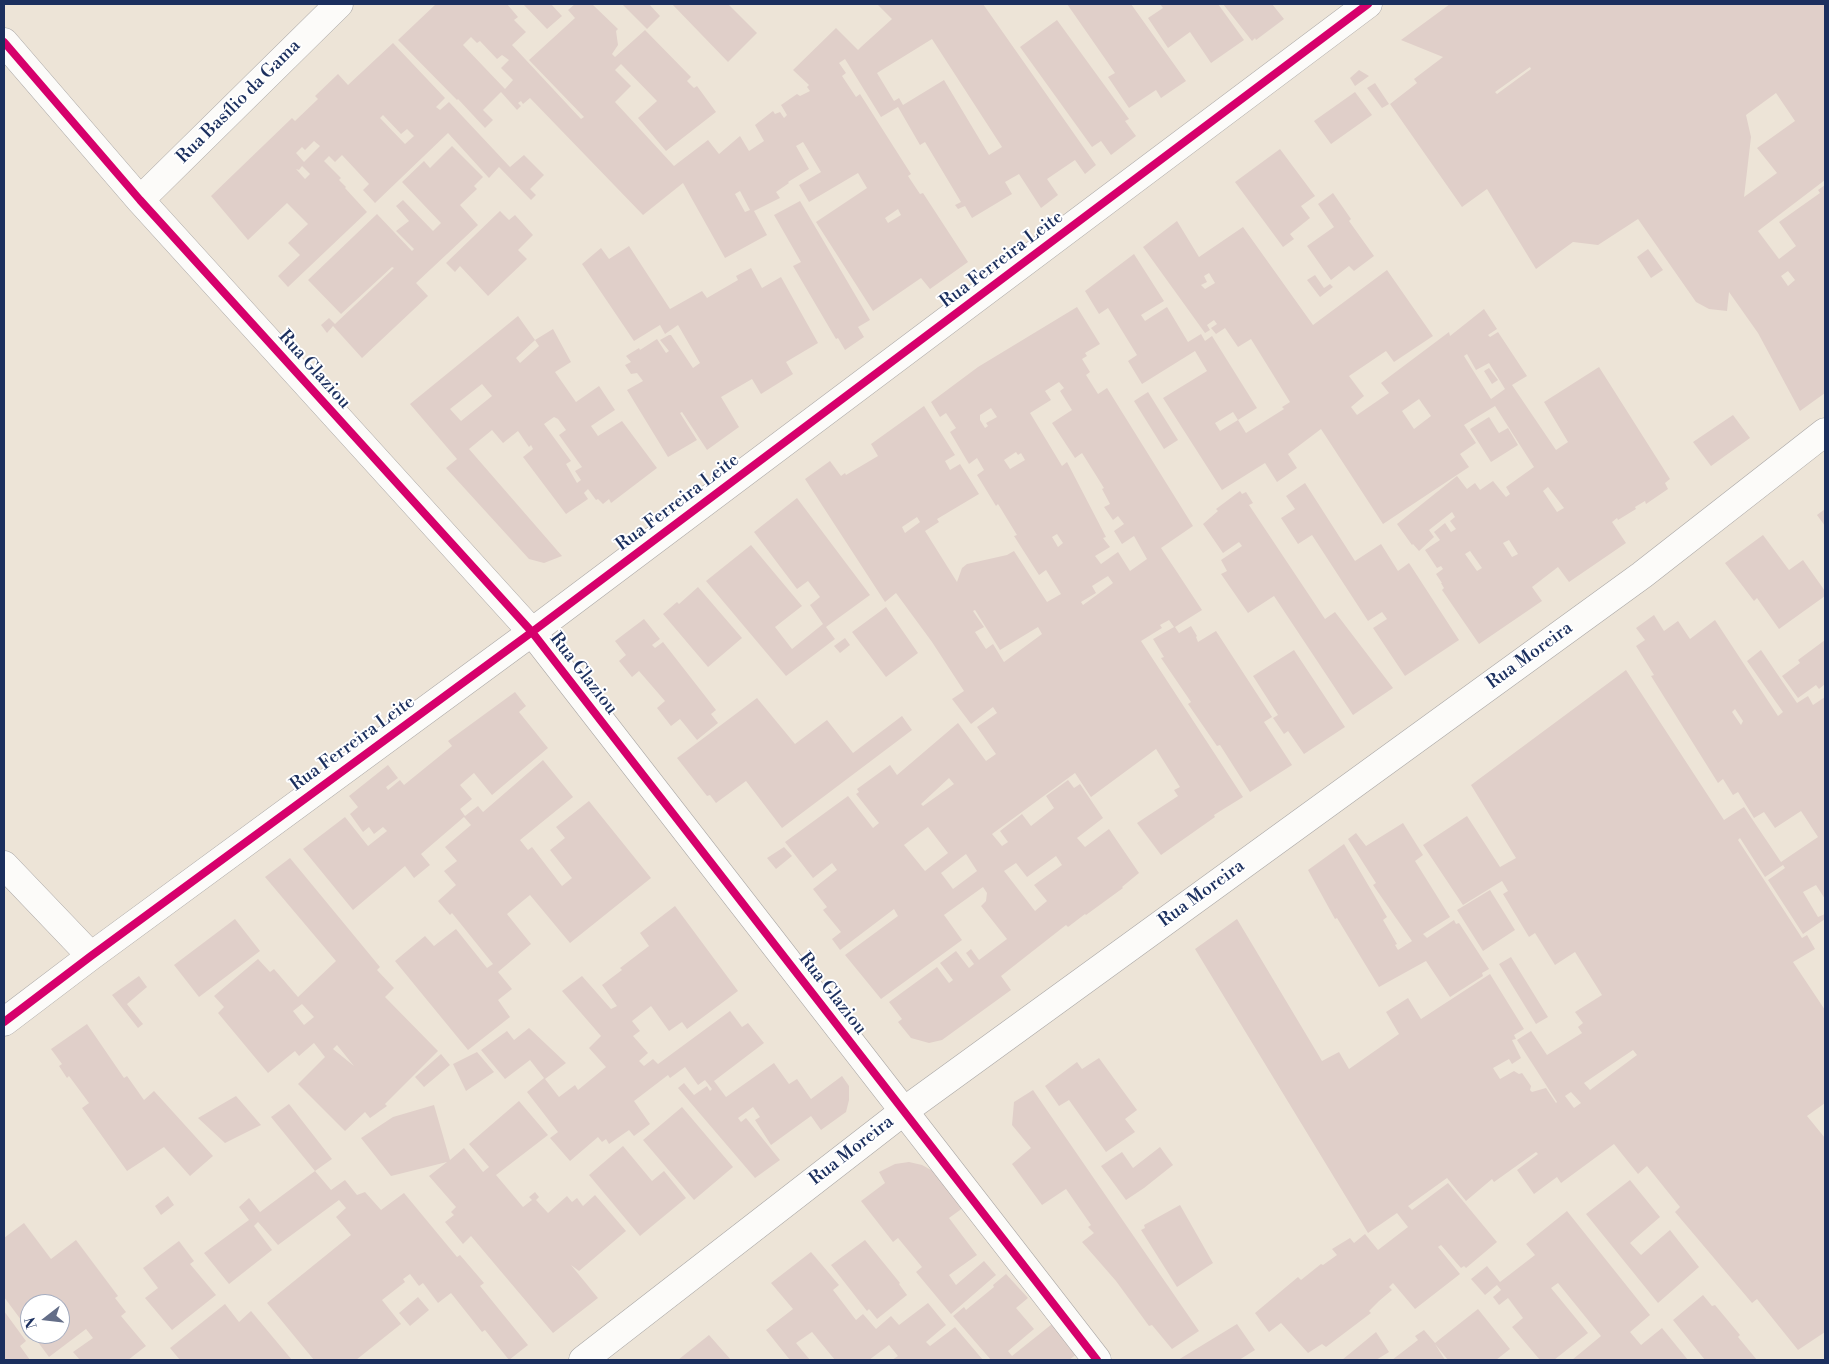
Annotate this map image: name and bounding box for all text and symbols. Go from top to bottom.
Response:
street label: Rua Basílio da Gama [173,36,305,168]
street label: Rua Ferreira Leite [936,207,1068,313]
street label: Rua Glaziou [273,326,355,414]
street label: Rua Ferreira Leite [612,450,744,556]
street label: Rua Moreira [1483,618,1577,694]
street label: Rua Glaziou [544,629,622,719]
street label: Rua Ferreira Leite [287,692,419,796]
street label: Rua Moreira [1155,856,1249,932]
street label: Rua Glaziou [793,949,871,1039]
street label: Rua Moreira [806,1111,898,1191]
north arrow [20,1294,70,1344]
text: N [21,1315,42,1331]

